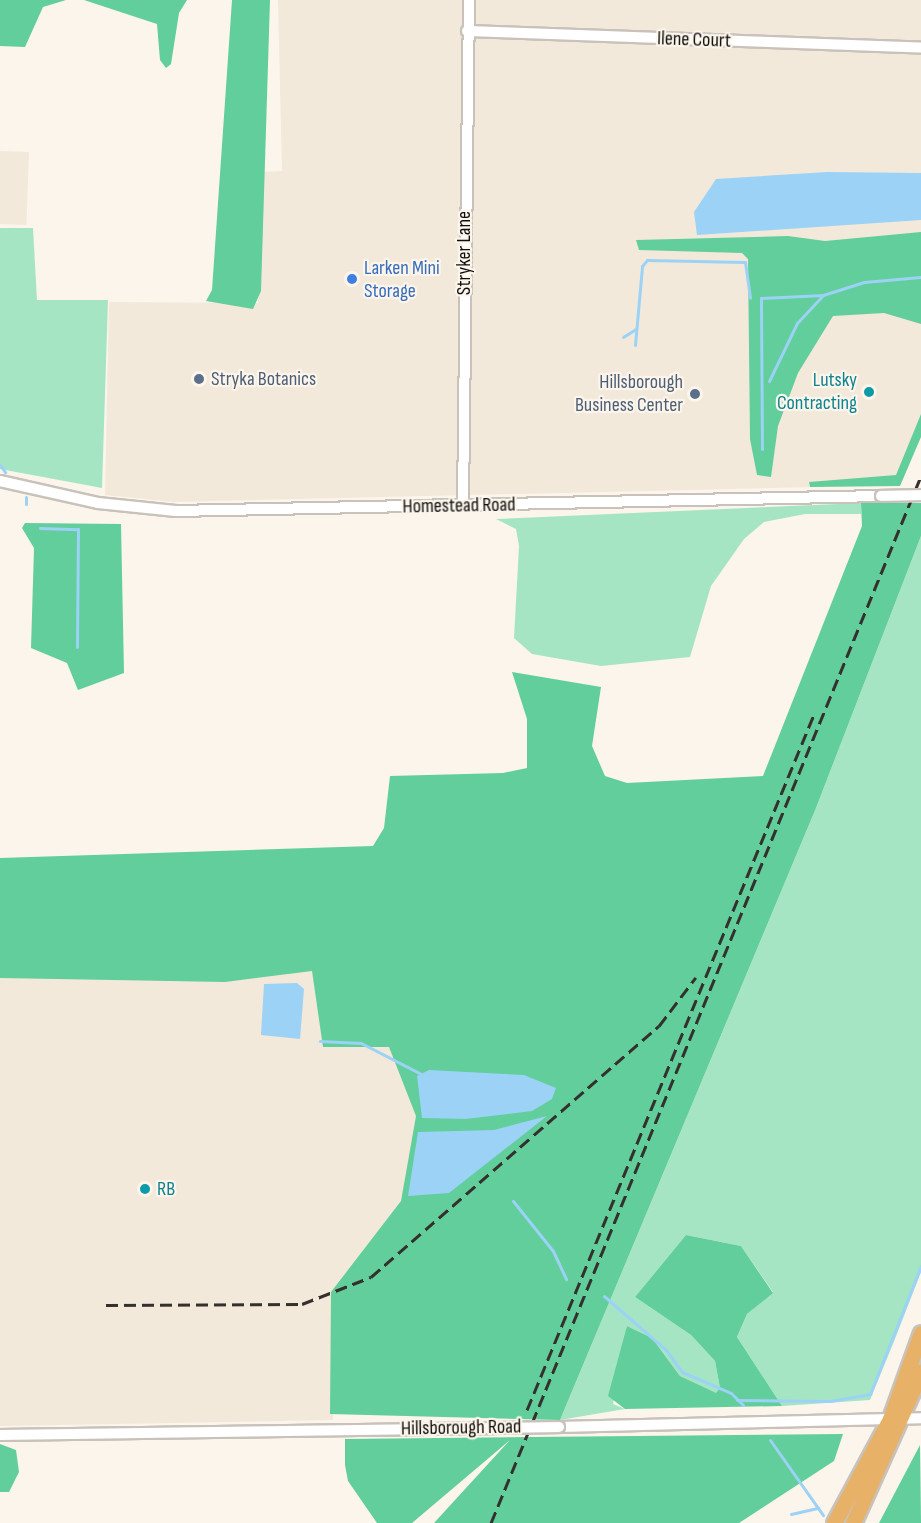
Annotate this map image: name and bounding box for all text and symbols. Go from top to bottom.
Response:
street label: Ilene Court [657,27,731,53]
street label: Stryker Lane [452,211,476,295]
place label: Larken Mini Storage [364,256,440,303]
marker: Larken Mini Storage [345,272,359,286]
place label: Stryka Botanics [211,367,316,391]
place label: Lutsky Contracting [777,368,857,415]
place label: Hillsborough Business Center [575,371,683,418]
marker: Stryka Botanics [192,372,206,386]
marker: Lutsky Contracting [862,385,876,399]
marker: Hillsborough Business Center [688,387,702,401]
street label: Homestead Road [402,493,516,519]
place label: RB [157,1177,175,1201]
marker: RB [138,1182,152,1196]
street label: Hillsborough Road [401,1415,521,1441]

